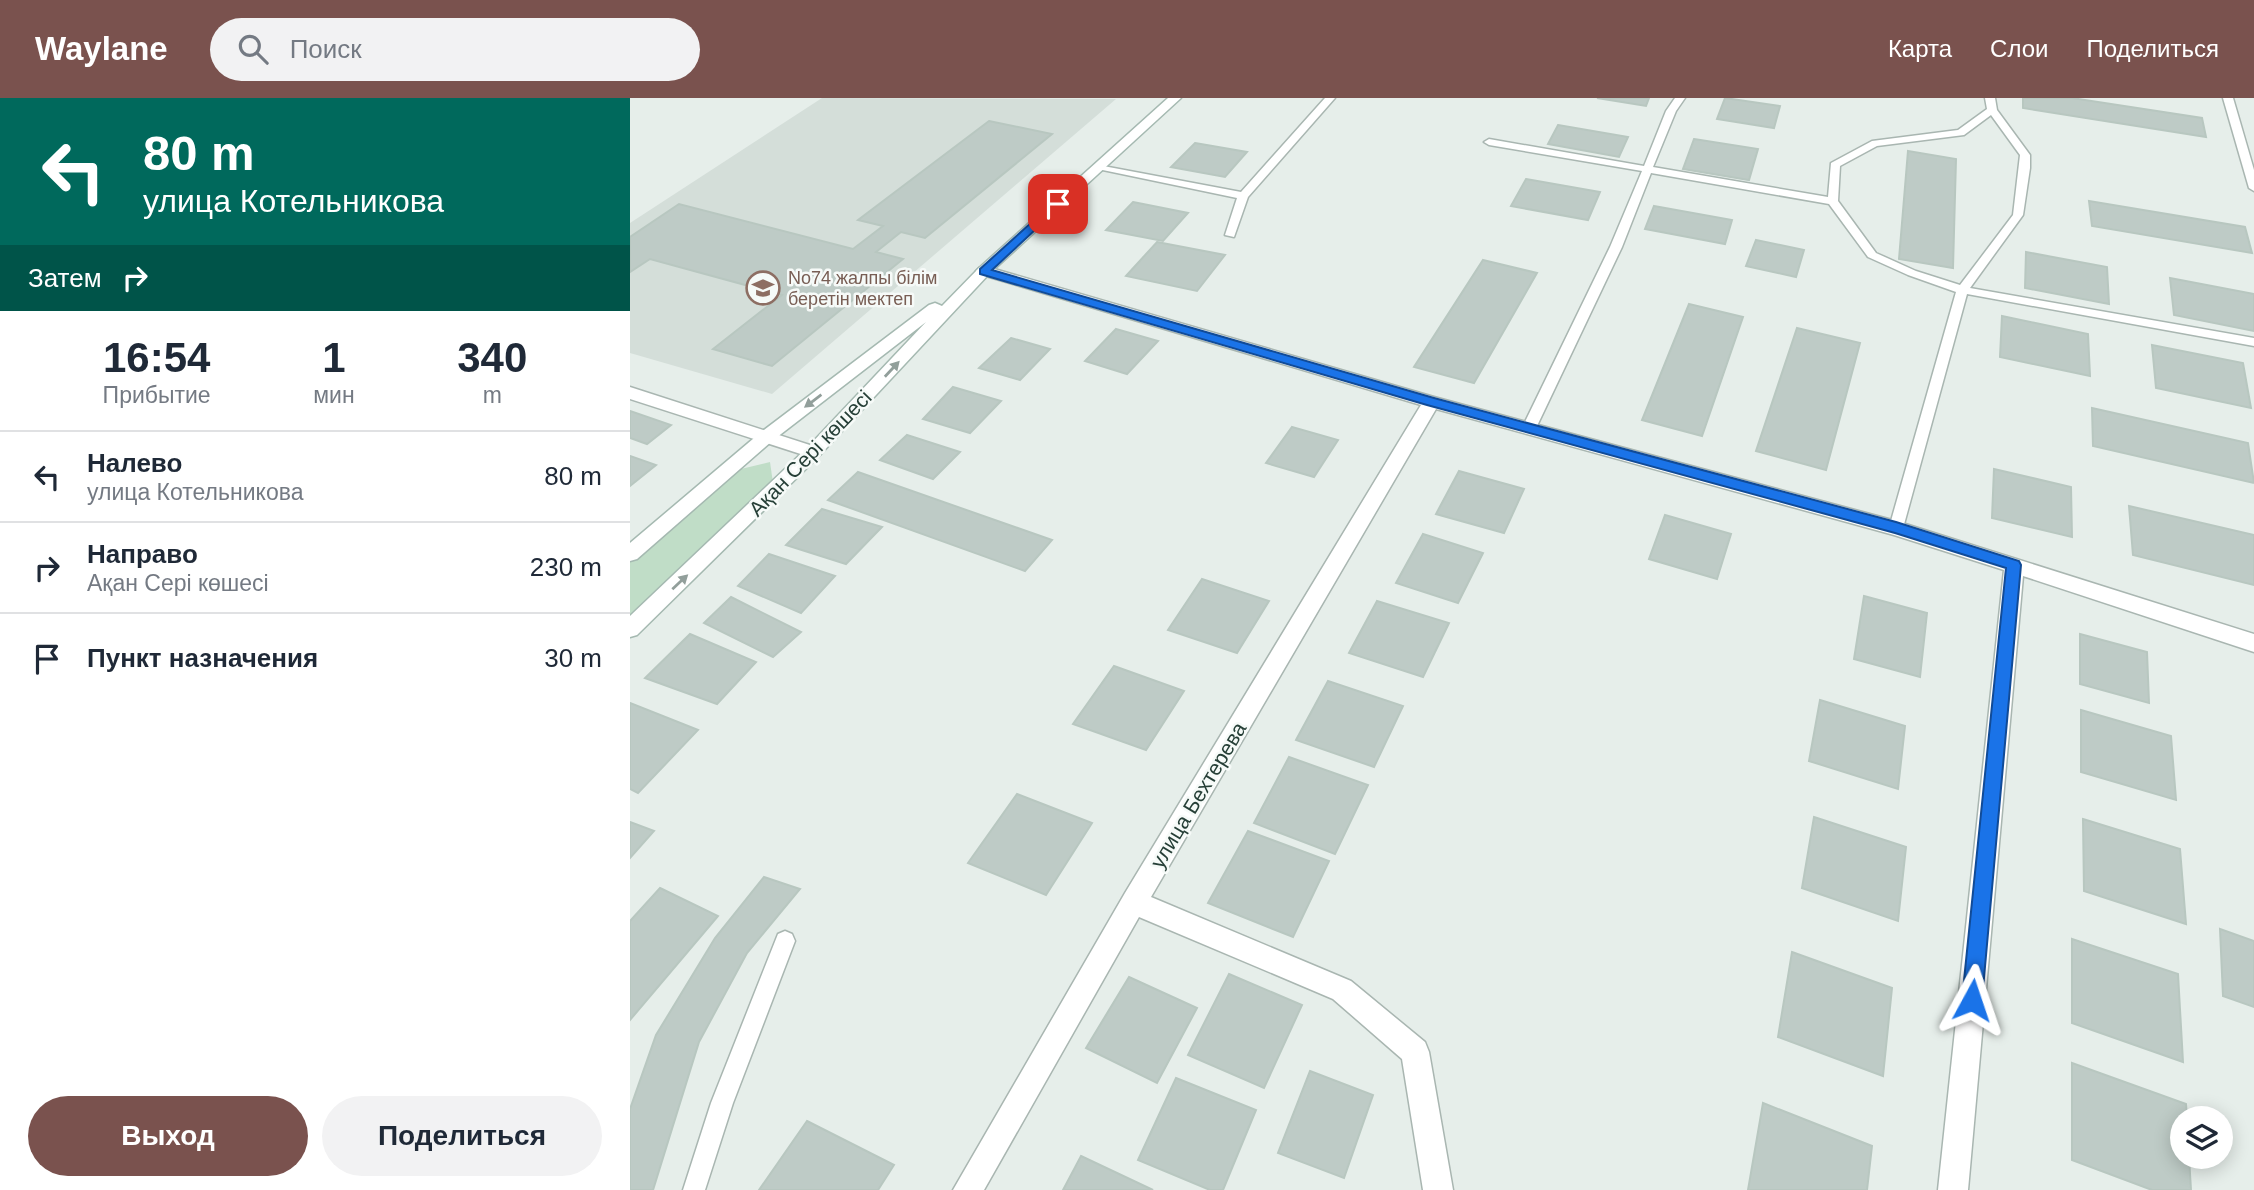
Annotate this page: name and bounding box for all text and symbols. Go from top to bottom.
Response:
search box [210,18,700,81]
text: Waylane [35,30,168,67]
icon: search [234,30,272,68]
text: Поиск [290,34,362,64]
text: Карта [1888,35,1952,62]
text: Слои [1990,35,2048,62]
text: Поделиться [2086,35,2219,62]
icon: left [28,126,119,217]
text: 80 m [143,126,255,180]
pin [1028,174,1088,234]
text: улица Котельникова [143,183,444,219]
icon: arrive [1039,185,1077,223]
icon: right [116,259,154,297]
text: Затем [28,263,102,293]
place label: No74 жалпы білім беретін мектеп [788,268,937,309]
school or university icon: No74 жалпы білім беретін мектеп [744,269,782,307]
text: 16:54 [103,334,210,381]
text: 1 [322,334,346,381]
text: 340 [457,334,527,381]
one-way arrow [883,361,899,378]
text: Прибытие [103,382,211,408]
text: мин [313,382,355,408]
text: m [483,382,502,408]
street label: Ақан Сері көшесі [744,385,876,521]
one-way arrow [804,394,822,408]
text: Налево [87,448,182,478]
icon: left [28,458,66,496]
text: 80 m [544,461,602,491]
text: улица Котельникова [87,479,303,505]
text: Направо [87,539,198,569]
icon: right [28,549,66,587]
text: 230 m [530,552,602,582]
text: Ақан Сері көшесі [87,570,269,596]
one-way arrow [671,575,688,591]
icon: arrive [28,640,66,678]
text: Пункт назначения [87,643,318,673]
text: 30 m [544,643,602,673]
street label: улица Бехтерева [1145,718,1251,872]
position arrow [1935,963,2009,1037]
button: Выход [28,1096,308,1176]
button: Поделиться [322,1096,602,1176]
map controls [2170,1106,2233,1169]
button: layers [2170,1106,2233,1169]

